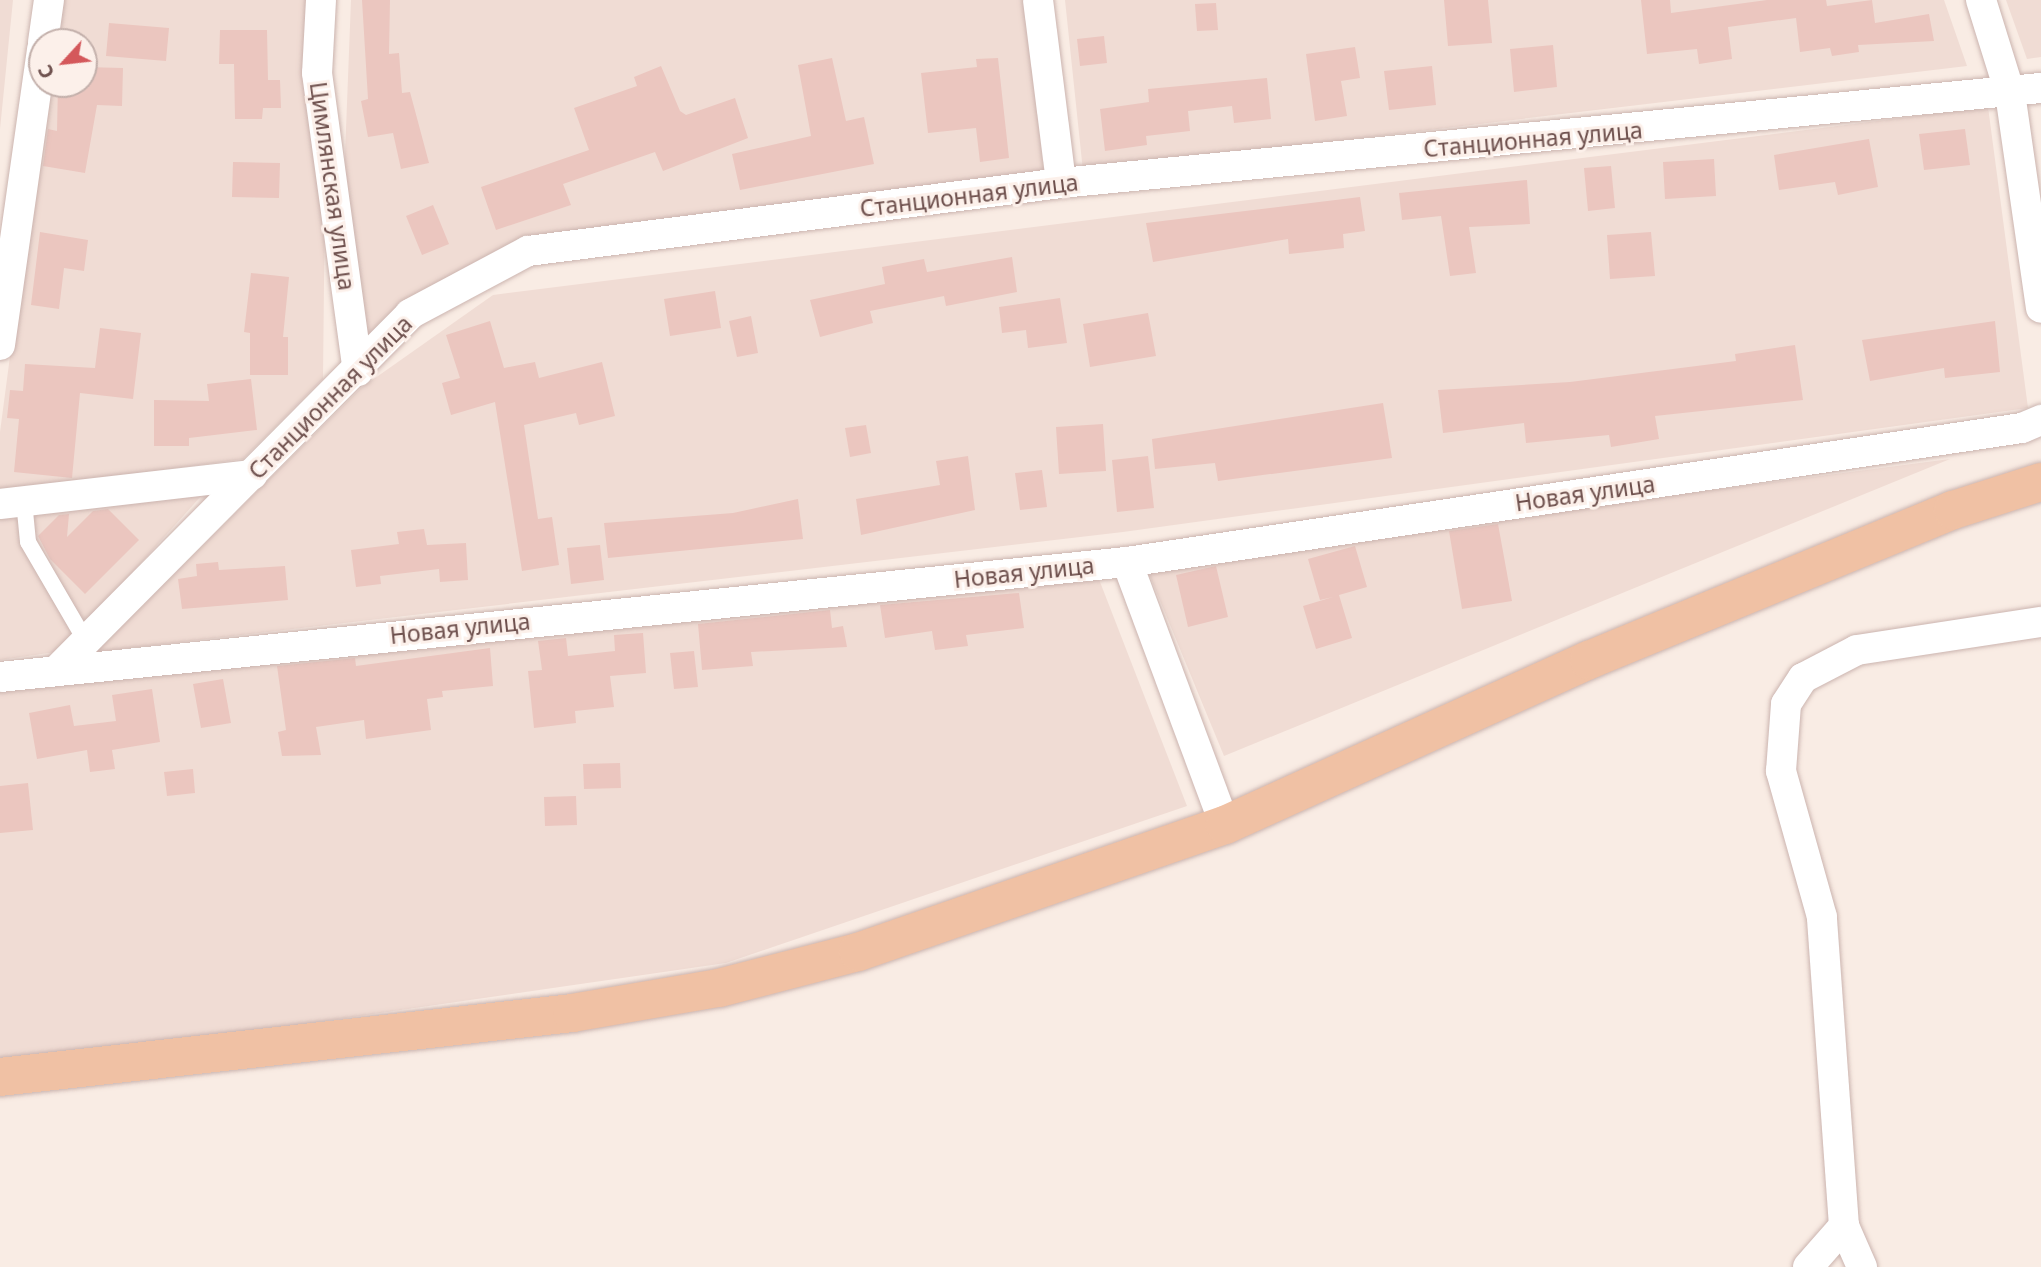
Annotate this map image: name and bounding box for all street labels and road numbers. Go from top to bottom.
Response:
street label: Цимлянская улица [305,80,361,292]
street label: Станционная улица [1422,116,1644,162]
street label: Станционная улица [858,168,1080,222]
street label: Станционная улица [243,310,417,484]
street label: Новая улица [1513,470,1657,516]
street label: Новая улица [952,551,1096,593]
street label: Новая улица [388,607,532,649]

